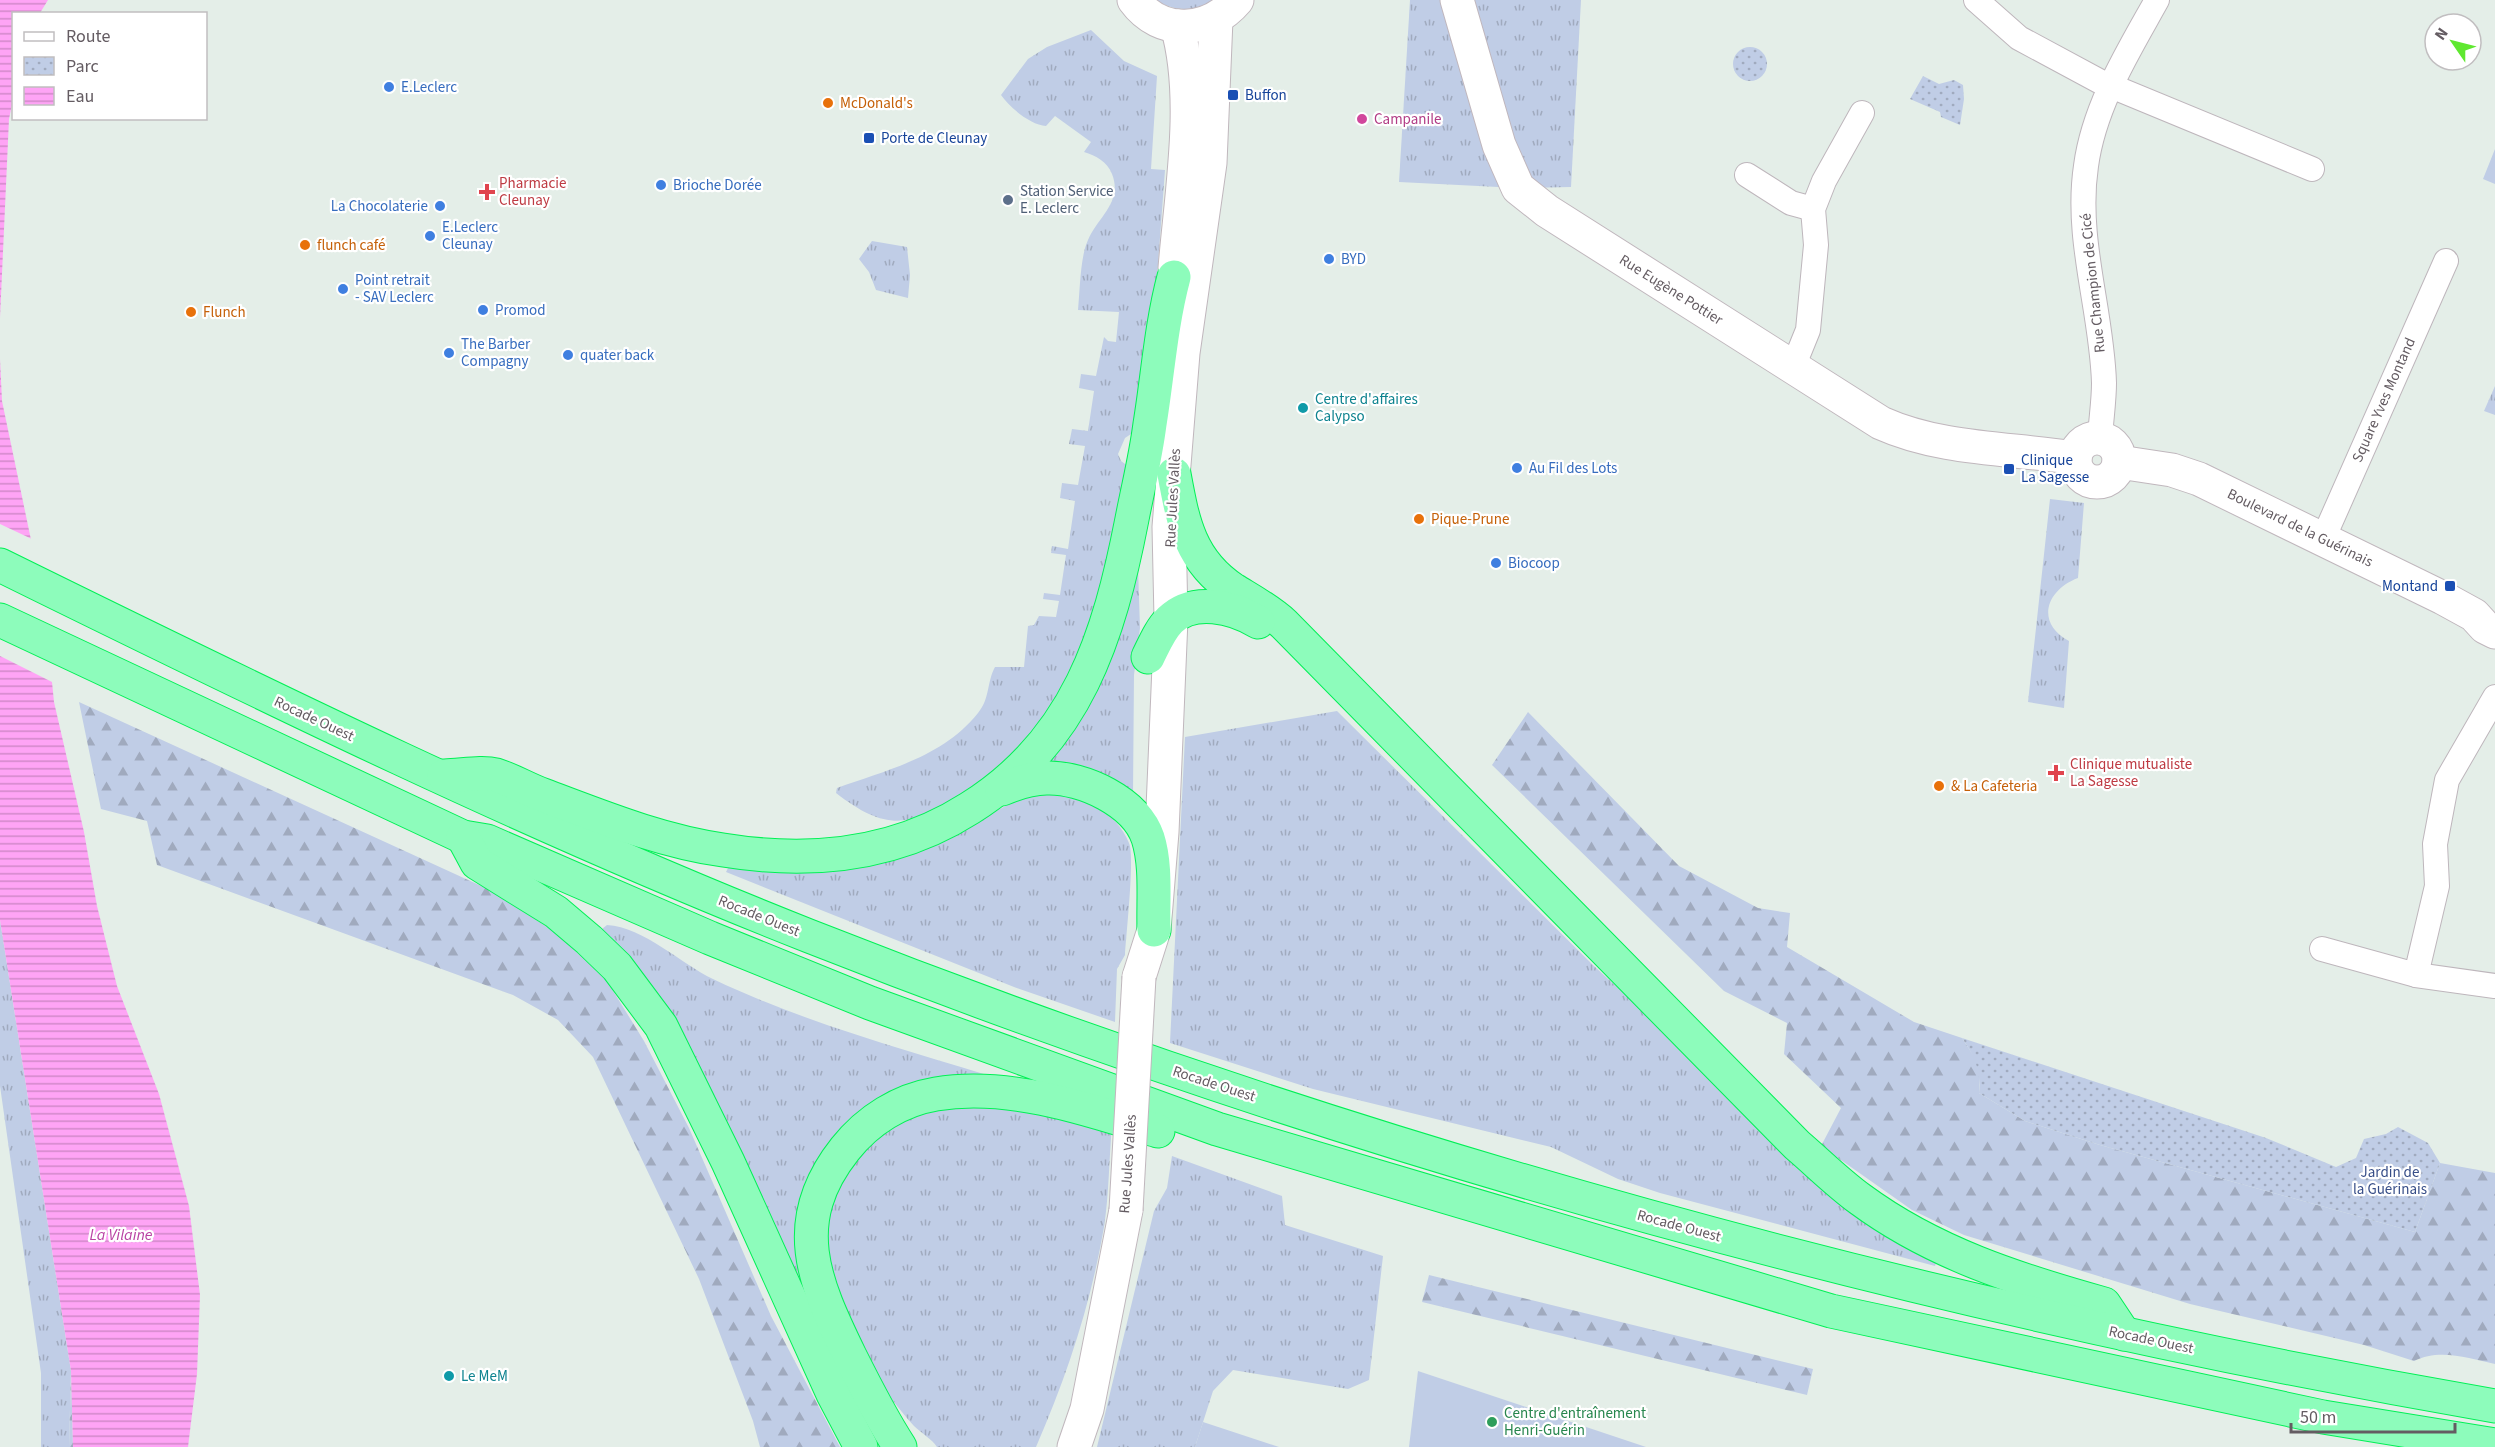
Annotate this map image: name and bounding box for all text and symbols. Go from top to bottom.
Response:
legend [12,12,207,120]
north arrow [2423,12,2483,72]
text: N [2429,23,2454,45]
text: Route [66,24,110,49]
text: Parc [66,54,99,79]
place label: E.Leclerc [401,77,457,98]
marker: E.Leclerc [382,80,396,94]
text: Eau [66,84,94,109]
place label: Buffon [1245,85,1287,106]
marker: Buffon [1226,88,1240,102]
place label: McDonald's [840,93,913,114]
marker: McDonald's [821,96,835,110]
place label: Campanile [1374,109,1441,130]
marker: Campanile [1355,112,1369,126]
place label: Porte de Cleunay [881,128,987,149]
marker: Porte de Cleunay [862,131,876,145]
place label: Pharmacie Cleunay [499,173,566,211]
place label: Brioche Dorée [673,175,762,196]
marker: Brioche Dorée [654,178,668,192]
place label: Station Service E. Leclerc [1020,181,1114,219]
marker: Pharmacie Cleunay [480,185,494,199]
marker: Station Service E. Leclerc [1001,193,1015,207]
place label: La Chocolaterie [331,196,428,217]
marker: La Chocolaterie [433,199,447,213]
street label: Rue Champion de Cicé [2075,212,2111,354]
place label: E.Leclerc Cleunay [442,217,498,255]
marker: E.Leclerc Cleunay [423,229,437,243]
place label: flunch café [317,235,386,256]
marker: flunch café [298,238,312,252]
place label: BYD [1341,249,1366,270]
street label: Rue Eugène Pottier [1615,250,1728,331]
marker: BYD [1322,252,1336,266]
place label: Point retrait - SAV Leclerc [355,270,434,308]
marker: Point retrait - SAV Leclerc [336,282,350,296]
place label: Promod [495,300,546,321]
place label: Flunch [203,302,246,323]
marker: Promod [476,303,490,317]
marker: Flunch [184,305,198,319]
place label: The Barber Compagny [461,334,531,372]
street label: Square Yves Montand [2347,334,2421,466]
place label: quater back [580,345,655,366]
marker: The Barber Compagny [442,346,456,360]
marker: quater back [561,348,575,362]
place label: Centre d'affaires Calypso [1315,389,1418,427]
marker: Centre d'affaires Calypso [1296,401,1310,415]
street label: Rue Jules Vallès [1160,448,1186,548]
place label: Clinique La Sagesse [2021,450,2089,488]
place label: Au Fil des Lots [1529,458,1617,479]
marker: Au Fil des Lots [1510,461,1524,475]
marker: Clinique La Sagesse [2002,462,2016,476]
street label: Boulevard de la Guérinais [2224,484,2376,572]
place label: Pique-Prune [1431,509,1509,530]
marker: Pique-Prune [1412,512,1426,526]
place label: Biocoop [1508,553,1560,574]
marker: Biocoop [1489,556,1503,570]
place label: Montand [2382,576,2438,597]
marker: Montand [2443,579,2457,593]
street label: Rocade Ouest [271,691,357,747]
place label: Clinique mutualiste La Sagesse [2070,754,2192,792]
marker: Clinique mutualiste La Sagesse [2047,764,2065,782]
place label: & La Cafeteria [1951,776,2037,797]
marker: & La Cafeteria [1932,779,1946,793]
street label: Rocade Ouest [715,890,803,942]
street label: Rocade Ouest [1170,1061,1258,1107]
street label: Rue Jules Vallès [1114,1114,1142,1214]
park label: Jardin de la Guérinais [2353,1162,2427,1200]
street label: Rocade Ouest [1635,1205,1723,1247]
water label: La Vilaine [89,1224,153,1246]
street label: Rocade Ouest [2107,1321,2195,1359]
place label: Le MeM [461,1366,508,1387]
marker: Le MeM [442,1369,456,1383]
scale bar [2291,1396,2454,1434]
place label: Centre d'entraînement Henri-Guérin [1504,1403,1646,1441]
text: 50 m [2300,1405,2336,1430]
marker: Centre d'entraînement Henri-Guérin [1485,1415,1499,1429]

